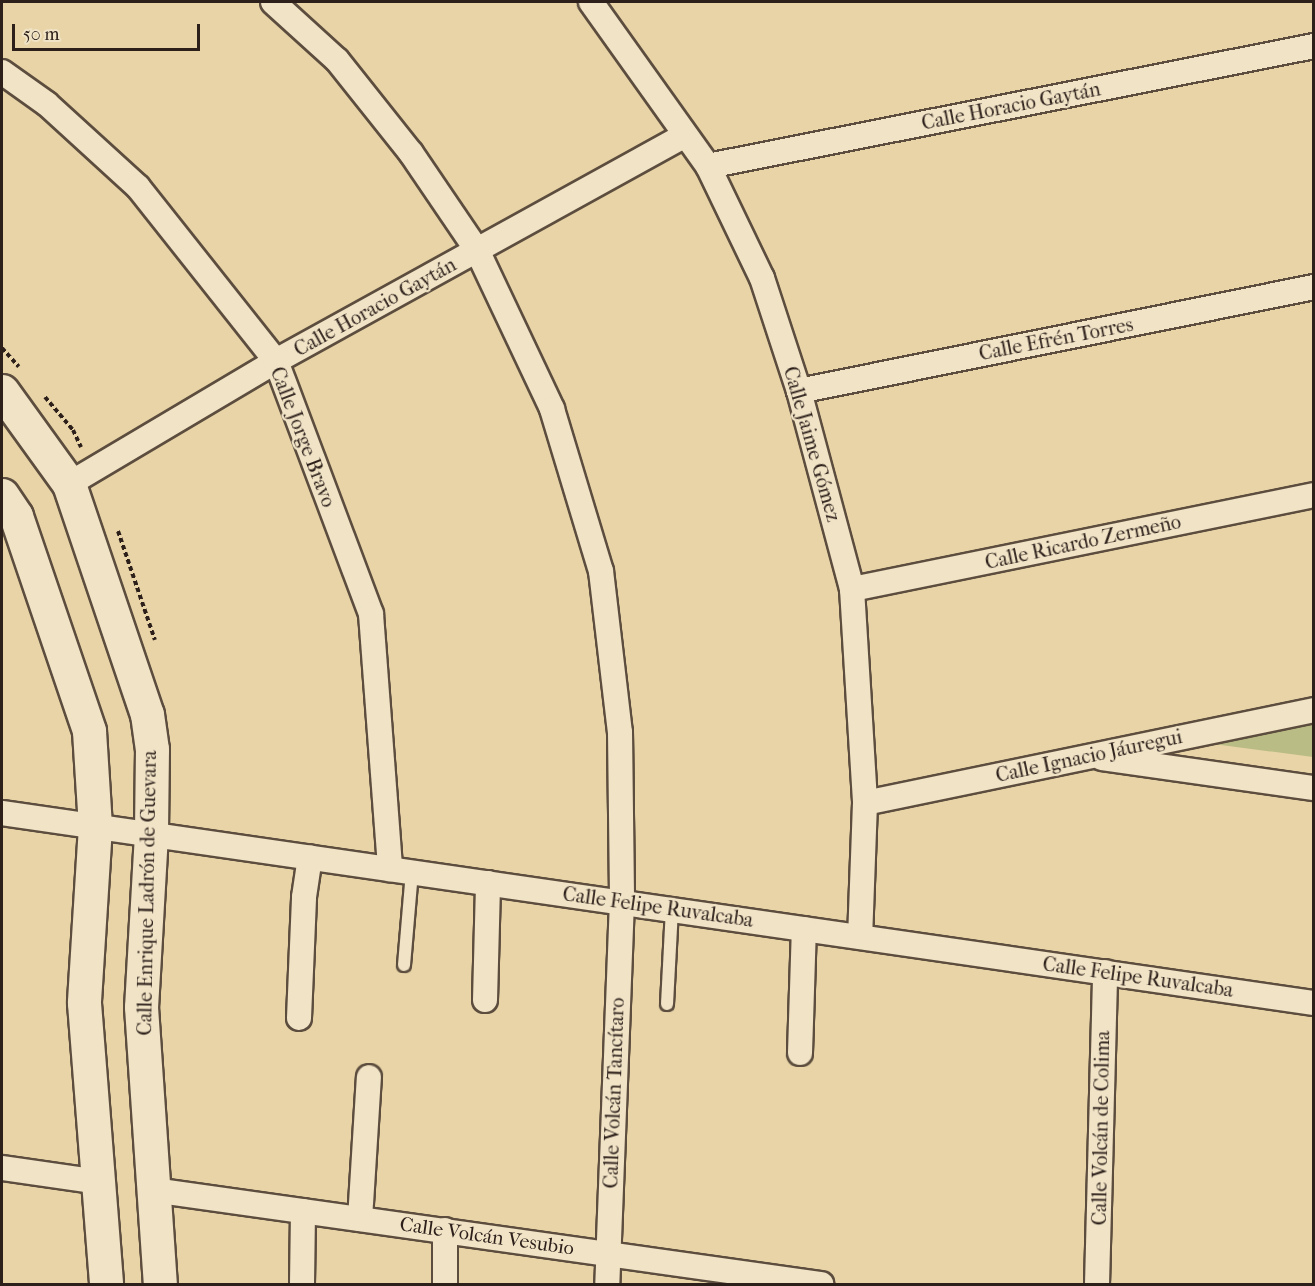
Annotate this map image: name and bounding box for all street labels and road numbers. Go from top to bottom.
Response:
street label: Calle Horacio Gaytán [919,77,1103,135]
street label: Calle Horacio Gaytán [290,252,460,362]
street label: Calle Efrén Torres [977,312,1135,366]
street label: Calle Jorge Bravo [265,363,341,511]
street label: Calle Jaime Gómez [778,364,846,524]
street label: Calle Ricardo Zermeño [983,509,1183,575]
street label: Calle Ignacio Jáuregui [993,724,1185,788]
street label: Calle Enrique Ladrón de Guevara [133,750,161,1036]
street label: Calle Felipe Ruvalcaba [561,882,755,932]
street label: Calle Felipe Ruvalcaba [1041,952,1235,1002]
street label: Calle Volcán Tancítaro [599,997,629,1189]
street label: Calle Volcán de Colima [1087,1030,1115,1226]
street label: Calle Volcán Vesubio [398,1212,576,1260]

